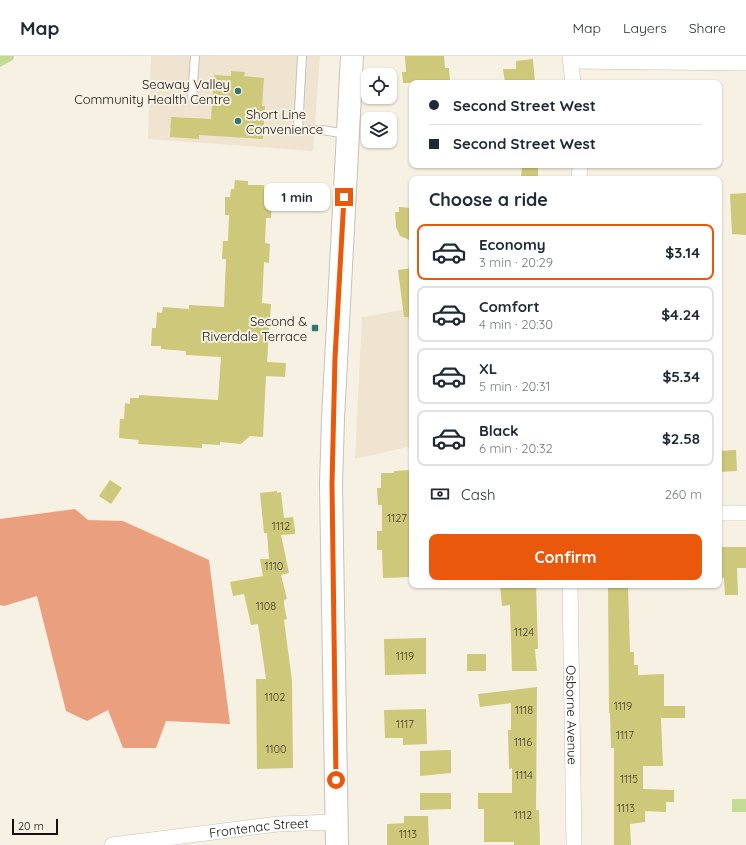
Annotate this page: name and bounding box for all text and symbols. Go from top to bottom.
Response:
text: Map [20,16,59,40]
text: Map [572,19,601,37]
text: Layers [623,19,667,37]
text: Share [689,19,726,37]
map controls [361,68,397,148]
button: locate [361,68,397,104]
place label: Seaway Valley Community Health Centre [74,76,230,107]
marker: Seaway Valley Community Health Centre [233,86,243,96]
text: Second Street West [453,96,596,115]
place label: Short Line Convenience [246,106,323,137]
button: layers [361,112,397,148]
marker: Short Line Convenience [233,116,243,126]
text: Second Street West [453,134,596,153]
callout: 1 min [264,183,330,211]
route end [335,188,353,206]
text: Choose a ride [429,188,548,211]
text: 1 min [281,189,313,205]
icon: car [431,234,467,270]
text: Economy [479,235,546,254]
text: $3.14 [665,243,700,262]
text: 3 min · 20:29 [479,254,553,270]
icon: car [431,296,467,332]
text: Comfort [479,297,540,316]
text: $4.24 [661,305,700,324]
place label: Second & Riverdale Terrace [202,313,307,344]
text: 4 min · 20:30 [479,316,553,332]
marker: Second & Riverdale Terrace [310,323,320,333]
icon: car [431,358,467,394]
text: XL [479,359,497,378]
text: $5.34 [662,367,700,386]
text: 5 min · 20:31 [479,378,550,394]
icon: car [431,420,467,456]
text: Black [479,421,519,440]
text: $2.58 [662,429,700,448]
text: 6 min · 20:32 [479,440,553,456]
icon: cash [429,483,451,505]
text: Cash [461,485,495,504]
text: 260 m [665,486,702,502]
house number: 1127 [387,511,407,525]
house number: 1112 [272,519,290,533]
button: Confirm [429,534,702,580]
house number: 1110 [265,559,283,573]
house number: 1108 [256,599,276,613]
house number: 1124 [514,625,534,639]
house number: 1119 [396,649,414,663]
street label: Osborne Avenue [563,665,581,765]
house number: 1102 [265,690,285,704]
house number: 1119 [614,699,632,713]
house number: 1118 [515,703,533,717]
house number: 1117 [396,717,414,731]
house number: 1117 [616,728,634,742]
house number: 1116 [514,735,532,749]
house number: 1100 [265,742,287,756]
house number: 1114 [515,768,533,782]
route start [327,771,345,789]
house number: 1115 [620,772,638,786]
house number: 1113 [617,801,635,815]
house number: 1112 [514,808,532,822]
street label: Frontenac Street [208,815,309,841]
scale bar [12,817,58,836]
text: 20 m [18,819,44,833]
house number: 1113 [399,827,417,841]

